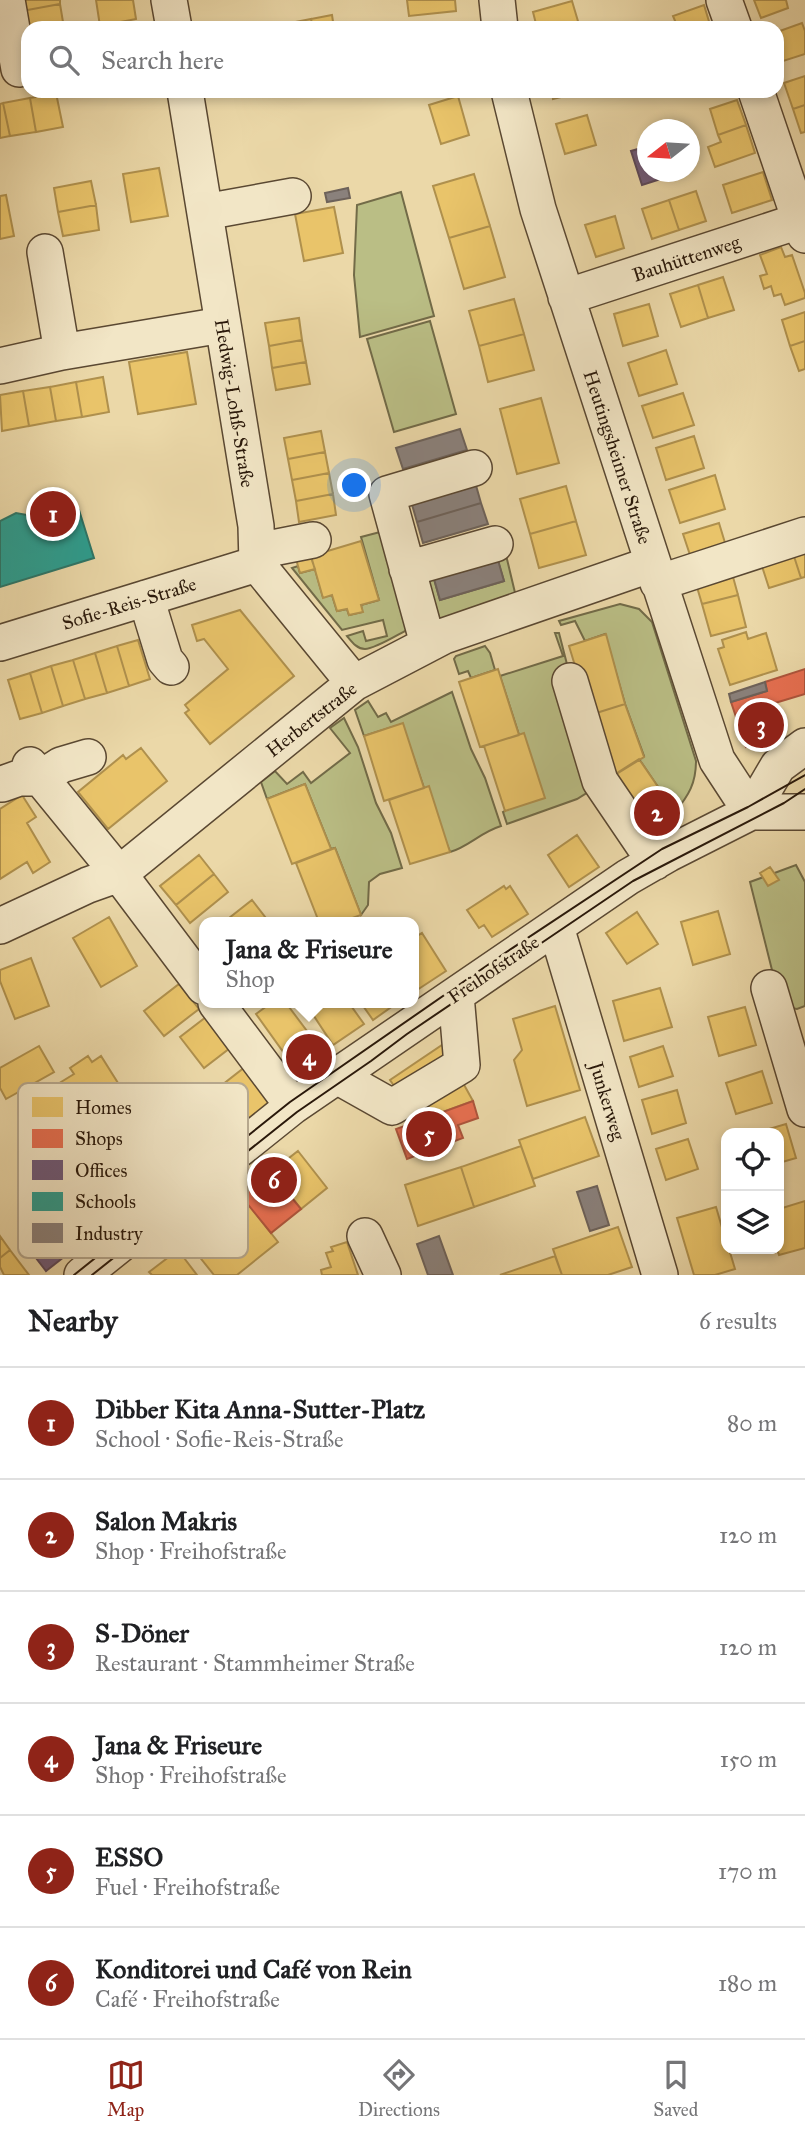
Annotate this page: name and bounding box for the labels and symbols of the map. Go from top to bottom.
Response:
north arrow [637,119,700,182]
street label: Bauhüttenweg [629,230,743,288]
street label: Hedwig-Lohß-Straße [209,317,259,489]
street label: Heutingsheimer Straße [578,367,657,547]
your location [337,468,371,502]
pin: 1 [30,488,76,540]
street label: Sofie-Reis-Straße [59,572,199,635]
street label: Herbertstraße [261,677,361,762]
pin: 3 [738,699,784,751]
pin: 2 [634,787,680,839]
street label: Freihofstraße [443,930,543,1008]
pin: 4 [286,1031,332,1083]
street label: Junkerweg [583,1057,630,1143]
legend [18,1083,248,1258]
text: Homes [75,1096,132,1119]
pin: 5 [406,1108,452,1160]
text: Shops [75,1127,123,1150]
pin: 6 [251,1154,297,1206]
text: Offices [75,1159,127,1182]
text: Schools [75,1190,136,1213]
text: Industry [75,1222,144,1245]

